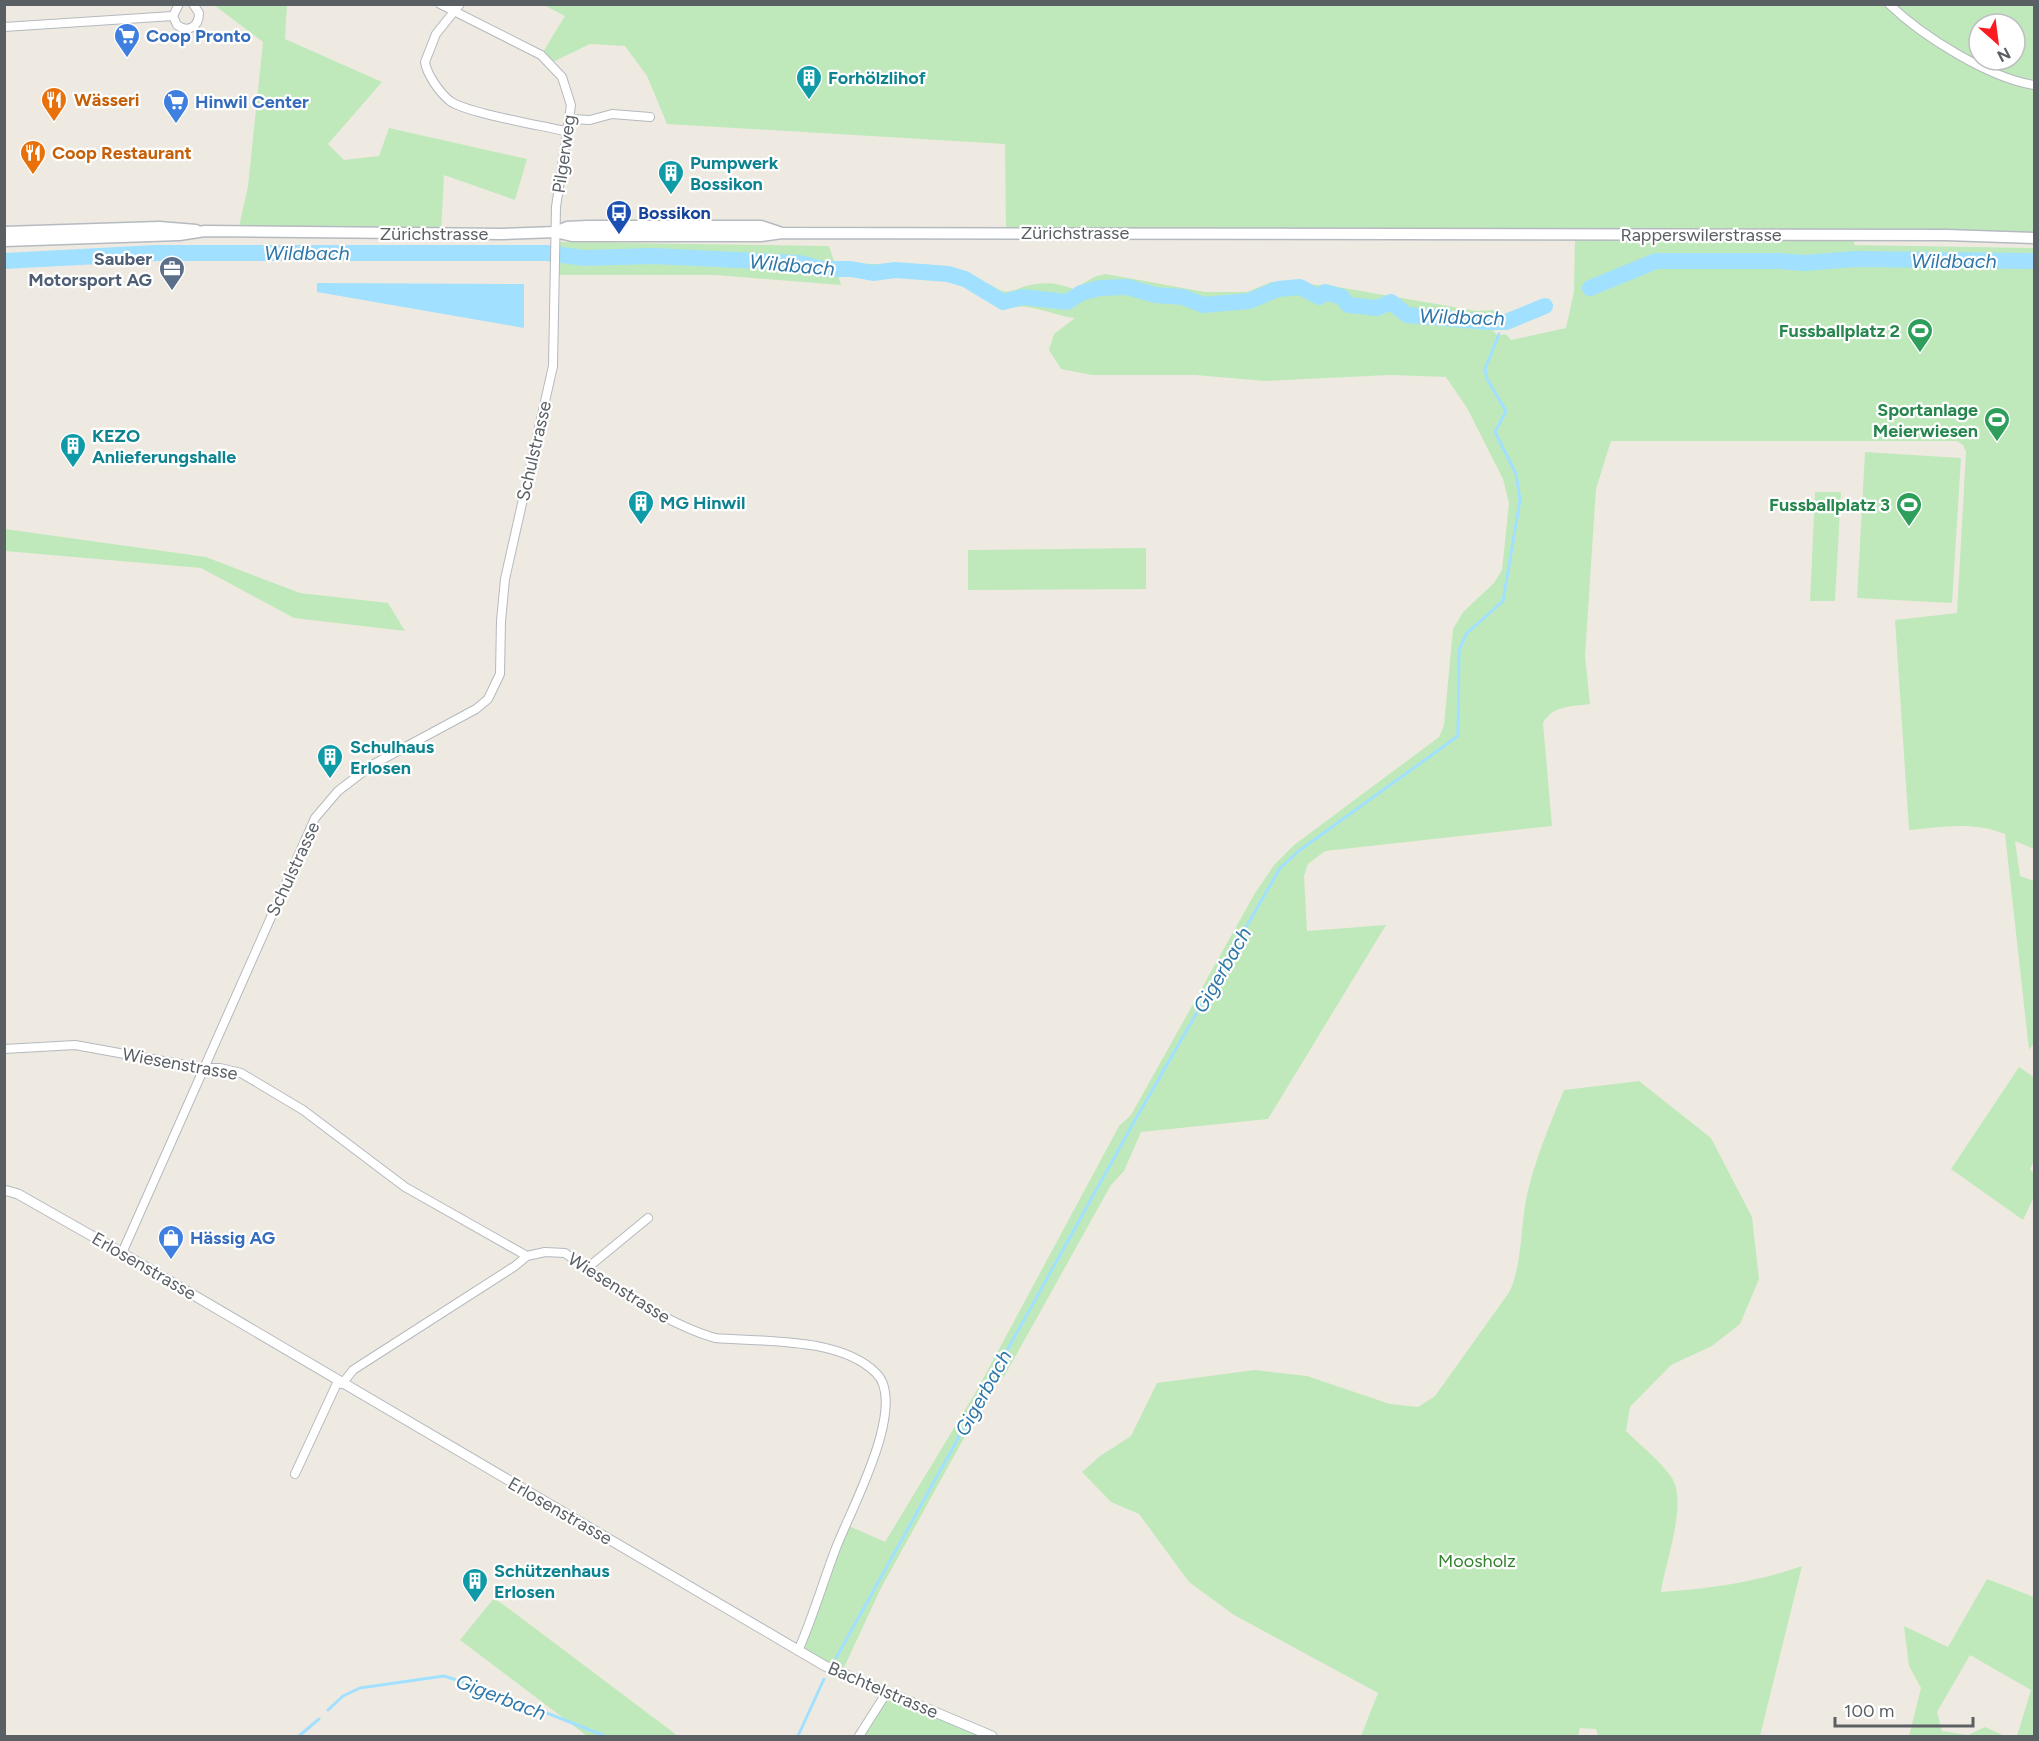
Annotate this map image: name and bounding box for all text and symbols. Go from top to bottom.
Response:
north arrow [1967,12,2027,72]
supermarket icon: Coop Pronto [112,21,142,59]
place label: Coop Pronto [146,25,251,47]
text: N [1994,44,2014,66]
building icon: Forhölzlihof [794,63,824,101]
place label: Forhölzlihof [828,67,927,89]
restaurant icon: Wässeri [39,85,69,123]
supermarket icon: Hinwil Center [161,87,191,125]
place label: Wässeri [74,89,140,111]
place label: Hinwil Center [195,91,309,113]
street label: Pilgerweg [548,113,580,195]
restaurant icon: Coop Restaurant [18,138,48,176]
place label: Coop Restaurant [52,142,192,164]
place label: Pumpwerk Bossikon [690,152,779,195]
building icon: Pumpwerk Bossikon [656,158,686,196]
bus stop icon: Bossikon [604,198,634,236]
place label: Bossikon [638,202,711,224]
street label: Zürichstrasse [1021,222,1130,244]
street label: Zürichstrasse [380,223,489,245]
street label: Rapperswilerstrasse [1620,224,1782,246]
water label: Wildbach [264,241,350,265]
place label: Sauber Motorsport AG [28,248,152,291]
water label: Wildbach [748,249,836,281]
water label: Wildbach [1911,249,1997,273]
office icon: Sauber Motorsport AG [157,254,187,292]
water label: Wildbach [1419,304,1505,330]
sports icon: Fussballplatz 2 [1905,316,1935,354]
place label: Fussballplatz 2 [1779,320,1900,342]
street label: Schulstrasse [512,399,556,503]
place label: Sportanlage Meierwiesen [1873,399,1978,442]
sports icon: Sportanlage Meierwiesen [1982,405,2012,443]
place label: KEZO Anlieferungshalle [92,425,236,468]
building icon: KEZO Anlieferungshalle [58,431,88,469]
building icon: MG Hinwil [626,488,656,526]
sports icon: Fussballplatz 3 [1894,490,1924,528]
place label: MG Hinwil [660,492,745,514]
place label: Fussballplatz 3 [1769,494,1890,516]
place label: Schulhaus Erlosen [350,736,435,779]
building icon: Schulhaus Erlosen [315,742,345,780]
street label: Schulstrasse [261,818,325,920]
water label: Gigerbach [1188,923,1256,1017]
street label: Wiesenstrasse [121,1043,239,1085]
shop icon: Hässig AG [156,1223,186,1261]
street label: Erlosenstrasse [88,1227,200,1305]
place label: Hässig AG [190,1227,275,1249]
street label: Wiesenstrasse [564,1248,674,1328]
water label: Gigerbach [950,1346,1016,1440]
street label: Erlosenstrasse [504,1472,616,1550]
park label: Moosholz [1438,1550,1516,1572]
place label: Schützenhaus Erlosen [494,1560,610,1603]
building icon: Schützenhaus Erlosen [460,1566,490,1604]
street label: Bachtelstrasse [825,1657,942,1723]
water label: Gigerbach [452,1669,550,1725]
scale bar [1835,1690,1973,1728]
text: 100 m [1844,1700,1894,1722]

